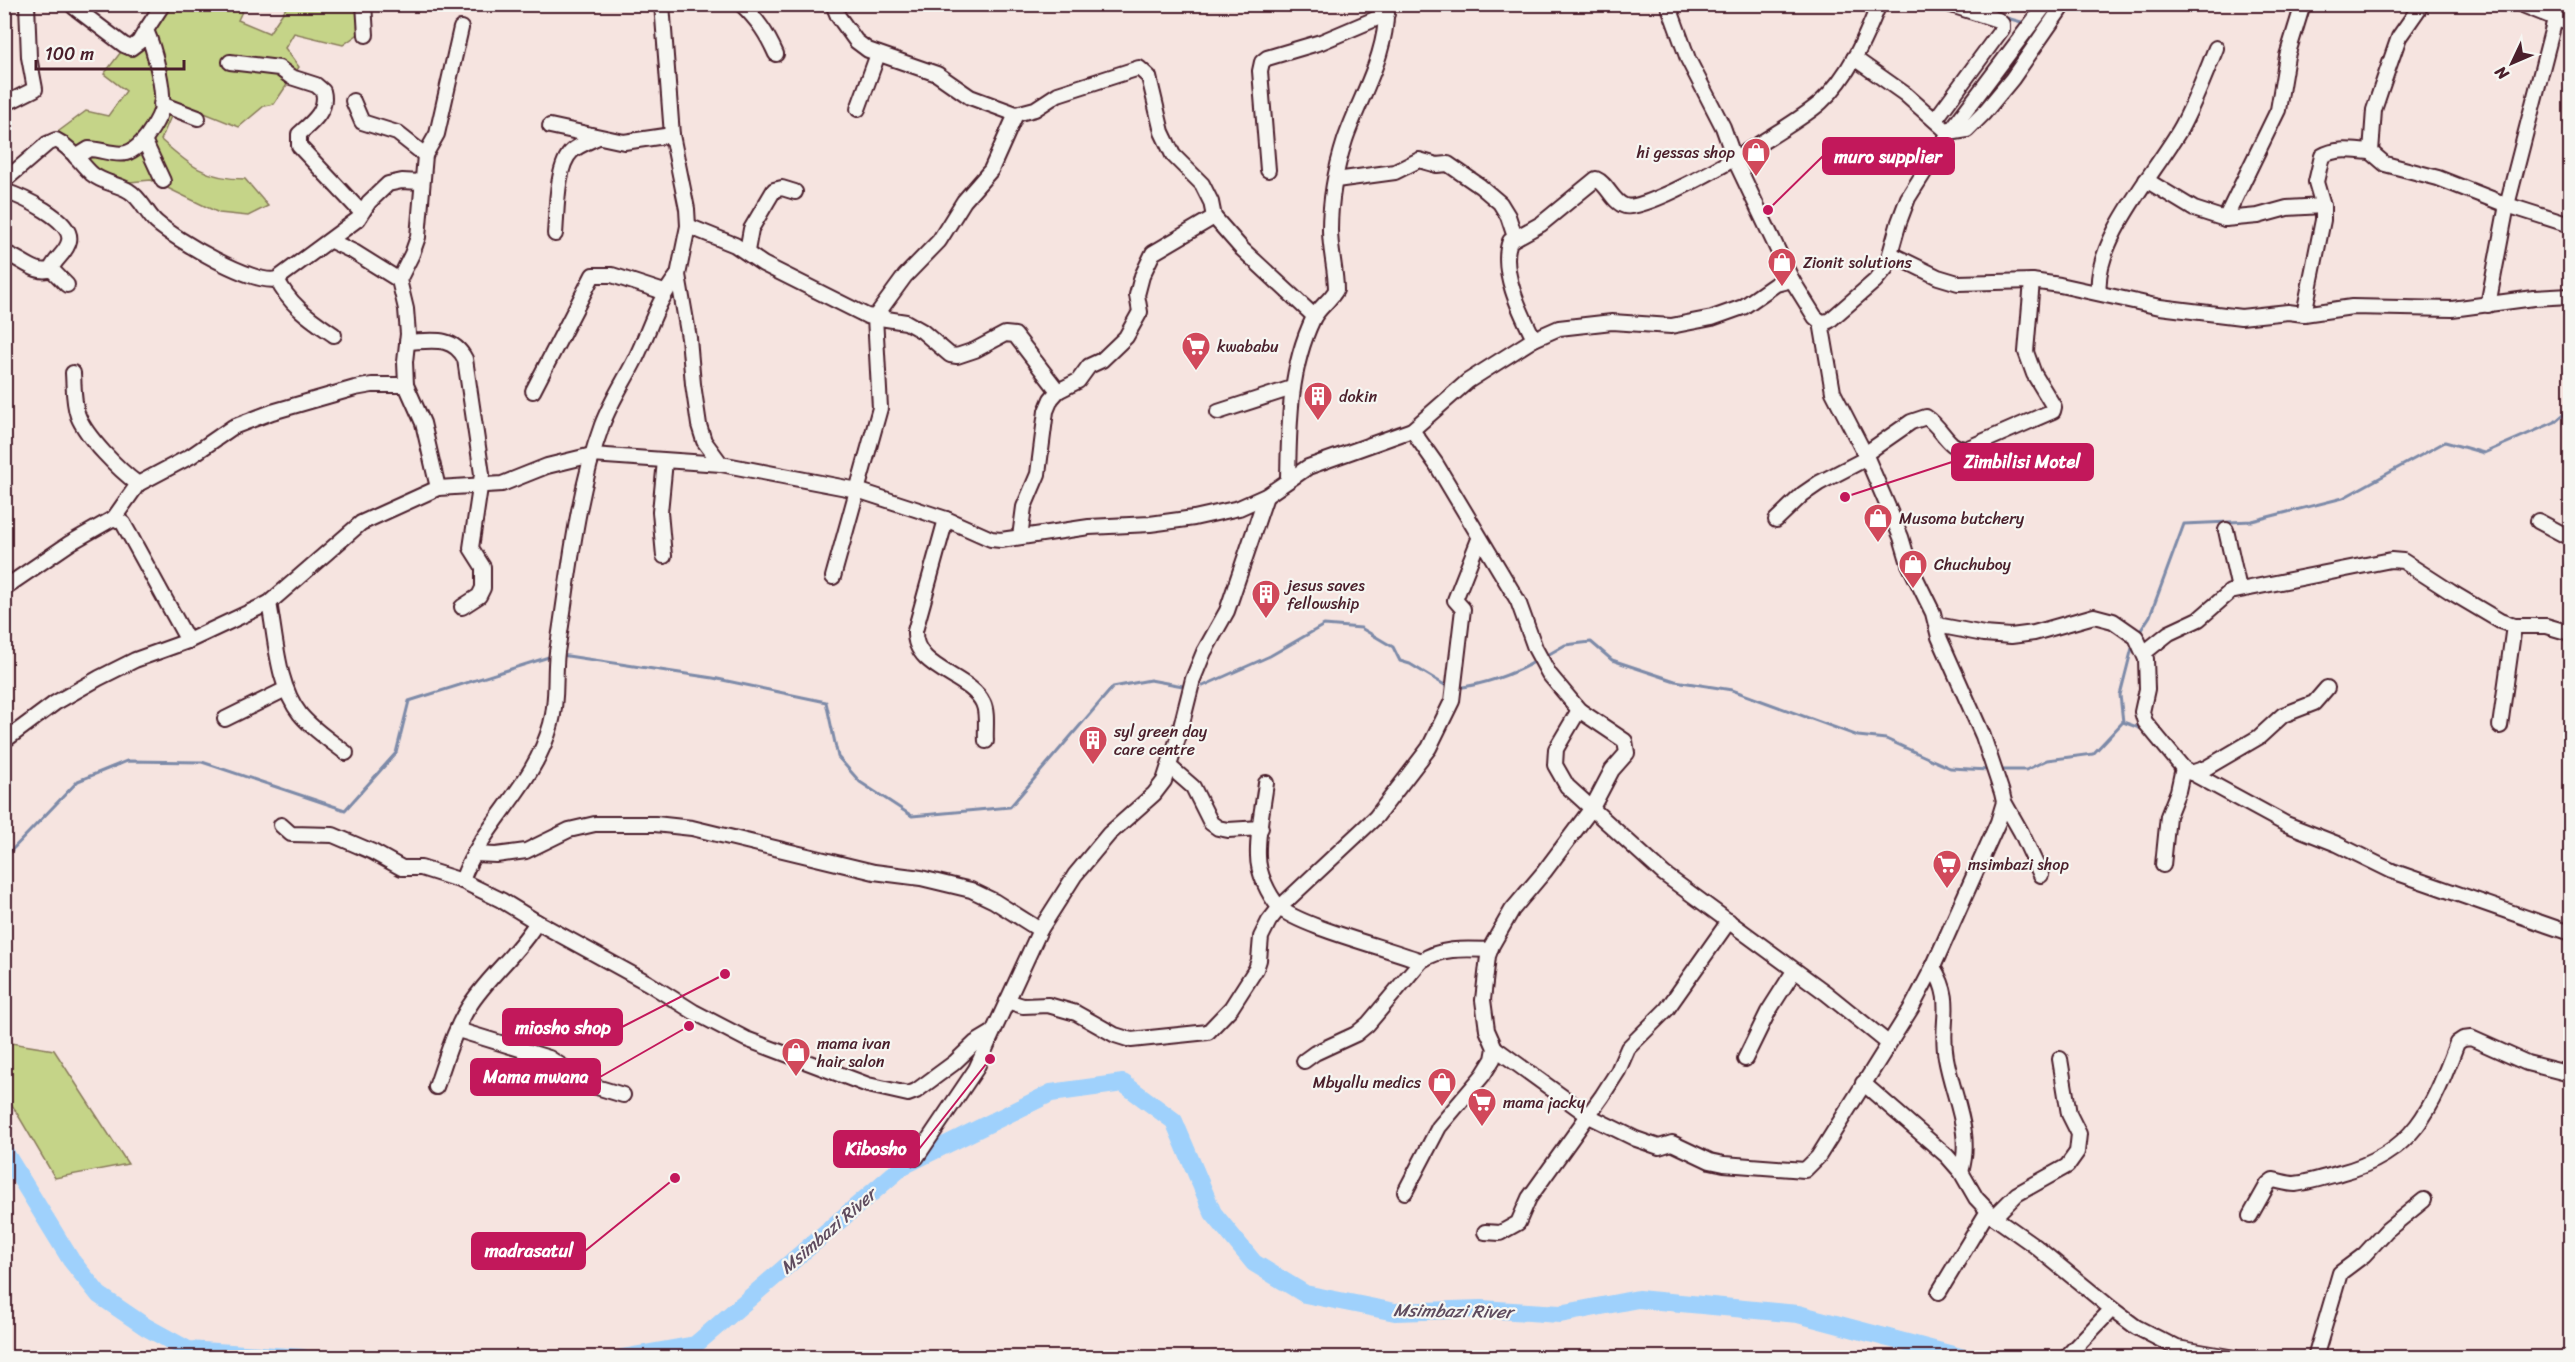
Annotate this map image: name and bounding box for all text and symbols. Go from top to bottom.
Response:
scale bar [36,33,184,71]
north arrow [2482,33,2542,93]
text: 100 m [45,38,94,70]
text: N [2487,58,2517,88]
shop icon: hi gessas shop [1740,136,1772,178]
place label: hi gessas shop [1636,138,1736,167]
callout: muro supplier [1823,138,1954,174]
text: muro supplier [1833,141,1943,173]
shop icon: Zionit solutions [1766,246,1798,288]
place label: Zionit solutions [1803,248,1912,277]
supermarket icon: kwababu [1180,330,1212,372]
place label: kwababu [1217,332,1279,361]
building icon: dokin [1302,380,1334,422]
place label: dokin [1339,382,1377,411]
callout: Zimbilisi Motel [1952,444,2093,480]
text: Zimbilisi Motel [1963,446,2081,478]
shop icon: Musoma butchery [1862,502,1894,544]
place label: Musoma butchery [1899,504,2025,533]
shop icon: Chuchuboy [1897,548,1929,590]
place label: Chuchuboy [1934,550,2012,579]
place label: jesus saves fellowship [1283,571,1365,618]
building icon: jesus saves fellowship [1250,578,1282,620]
place label: syl green day care centre [1113,717,1208,764]
building icon: syl green day care centre [1077,724,1109,766]
supermarket icon: msimbazi shop [1931,848,1963,890]
place label: msimbazi shop [1968,850,2069,879]
callout: miosho shop [503,1009,622,1045]
text: miosho shop [514,1012,611,1044]
place label: mama ivan hair salon [816,1029,891,1076]
shop icon: mama ivan hair salon [780,1036,812,1078]
callout: Mama mwana [471,1059,600,1095]
text: Mama mwana [482,1061,589,1093]
shop icon: Mbyallu medics [1426,1066,1458,1108]
place label: Mbyallu medics [1313,1068,1422,1097]
supermarket icon: mama jacky [1466,1086,1498,1128]
place label: mama jacky [1503,1088,1586,1117]
callout: Kibosho [834,1131,919,1167]
text: Kibosho [844,1133,907,1165]
water label: Msimbazi River [772,1177,886,1282]
callout: madrasatul [472,1233,585,1269]
text: madrasatul [484,1235,574,1267]
water label: Msimbazi River [1393,1294,1517,1328]

